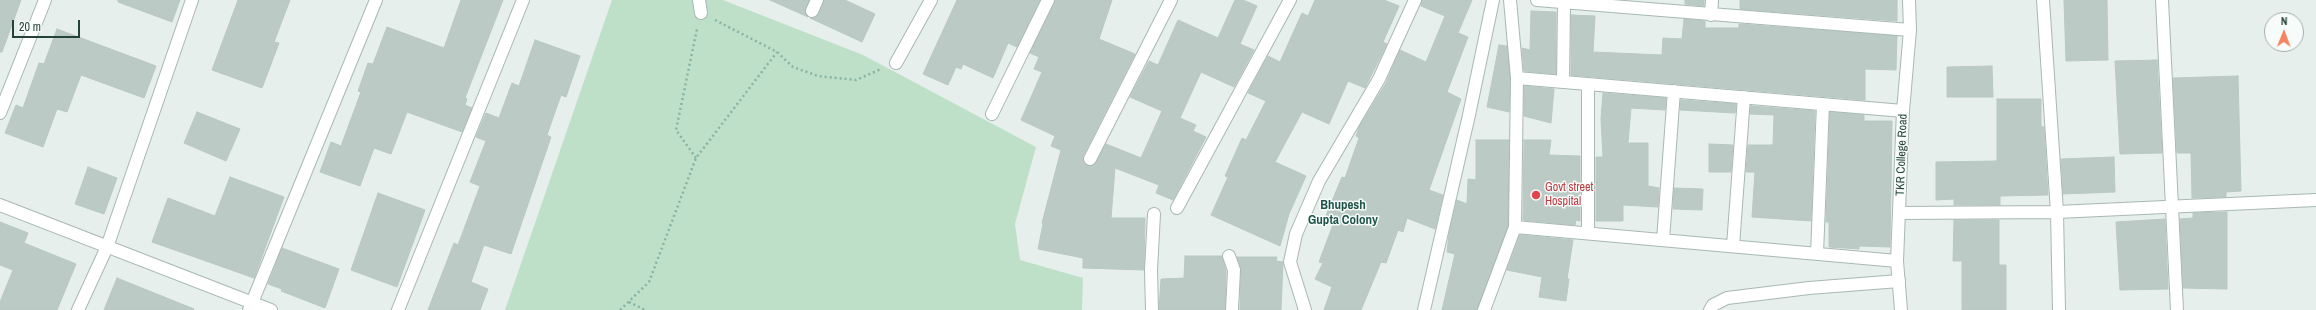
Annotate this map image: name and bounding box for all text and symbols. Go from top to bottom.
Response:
scale bar [14,12,82,38]
north arrow [2264,12,2304,52]
text: N [2281,14,2288,28]
text: 20 m [19,19,41,35]
street label: TKR College Road [1893,114,1911,196]
place label: Govt street Hospital [1545,181,1593,209]
marker: Govt street Hospital [1530,189,1542,201]
district label: Bhupesh Gupta Colony [1308,198,1378,229]

